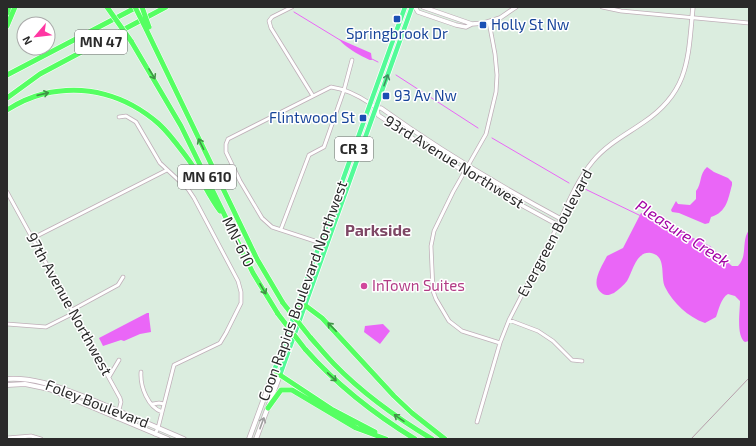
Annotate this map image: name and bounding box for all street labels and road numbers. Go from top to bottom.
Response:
road number: MN 47 [75,30,127,54]
street label: 93rd Avenue Northwest [381,111,528,212]
road number: CR 3 [335,137,373,161]
road number: MN 610 [178,165,236,189]
street label: Evergreen Boulevard [513,166,595,299]
street label: Coon Rapids Boulevard Northwest [254,178,350,403]
street label: MN-610 [219,213,259,270]
street label: 97th Avenue Northwest [23,229,117,378]
street label: Foley Boulevard [43,375,152,431]

